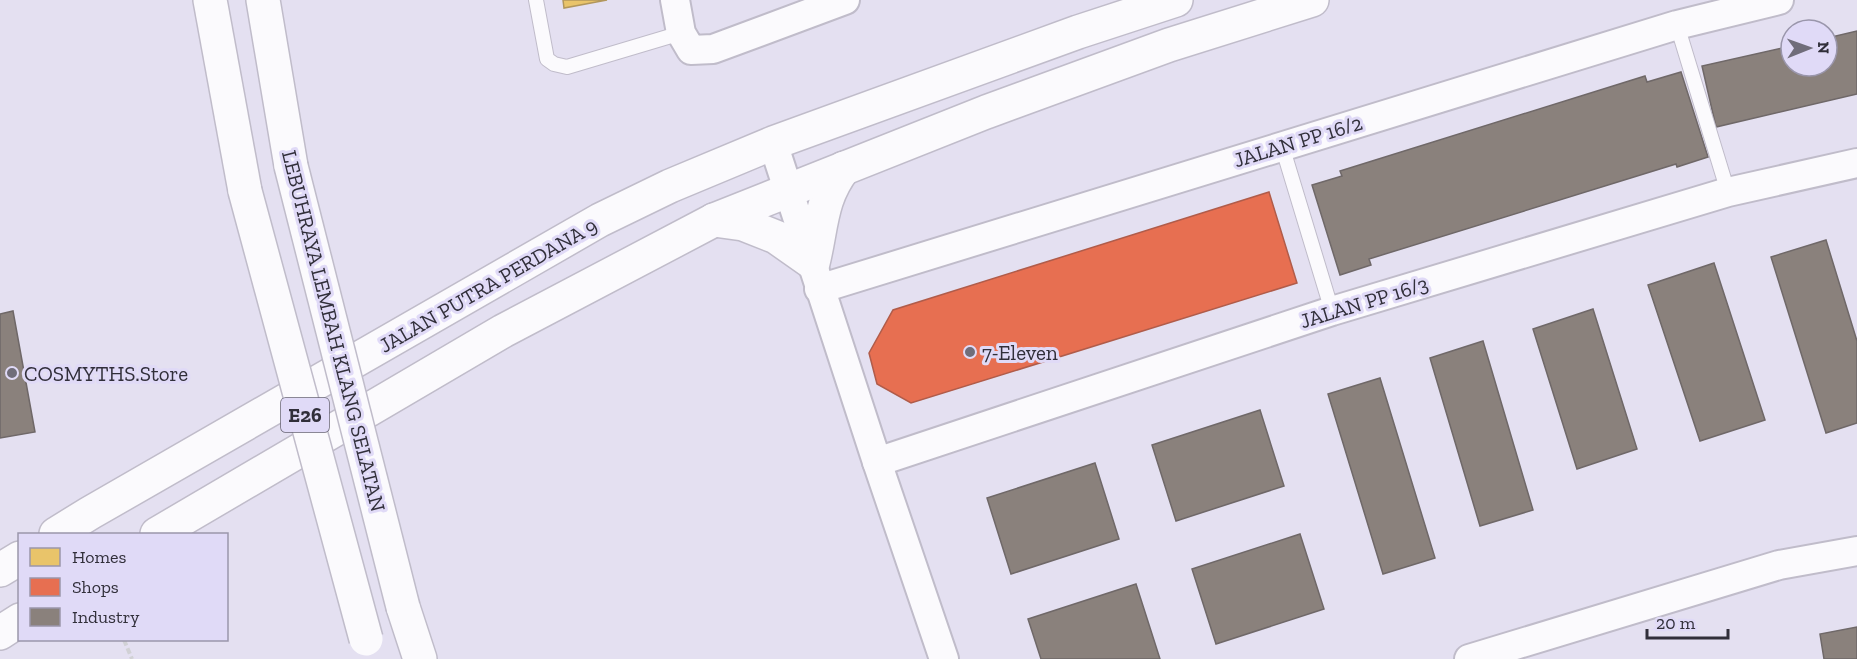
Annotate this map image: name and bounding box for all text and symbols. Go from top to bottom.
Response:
north arrow [1779,18,1839,78]
text: N [1814,41,1833,54]
street label: JALAN PP 16/2 [1231,110,1365,172]
street label: LEBUHRAYA LEMBAH KLANG SELATAN [277,148,391,514]
street label: JALAN PUTRA PERDANA 9 [375,212,601,358]
street label: JALAN PP 16/3 [1297,271,1431,333]
place label: 7-Eleven [982,340,1058,365]
marker: 7-Eleven [963,345,977,359]
place label: COSMYTHS.Store [24,361,188,386]
marker: COSMYTHS.Store [5,366,19,380]
road number: E26 [281,398,329,432]
legend [18,533,228,641]
text: Homes [72,546,126,568]
text: Shops [72,576,119,598]
scale bar [1647,602,1728,640]
text: Industry [72,606,140,628]
text: 20 m [1656,612,1696,634]

